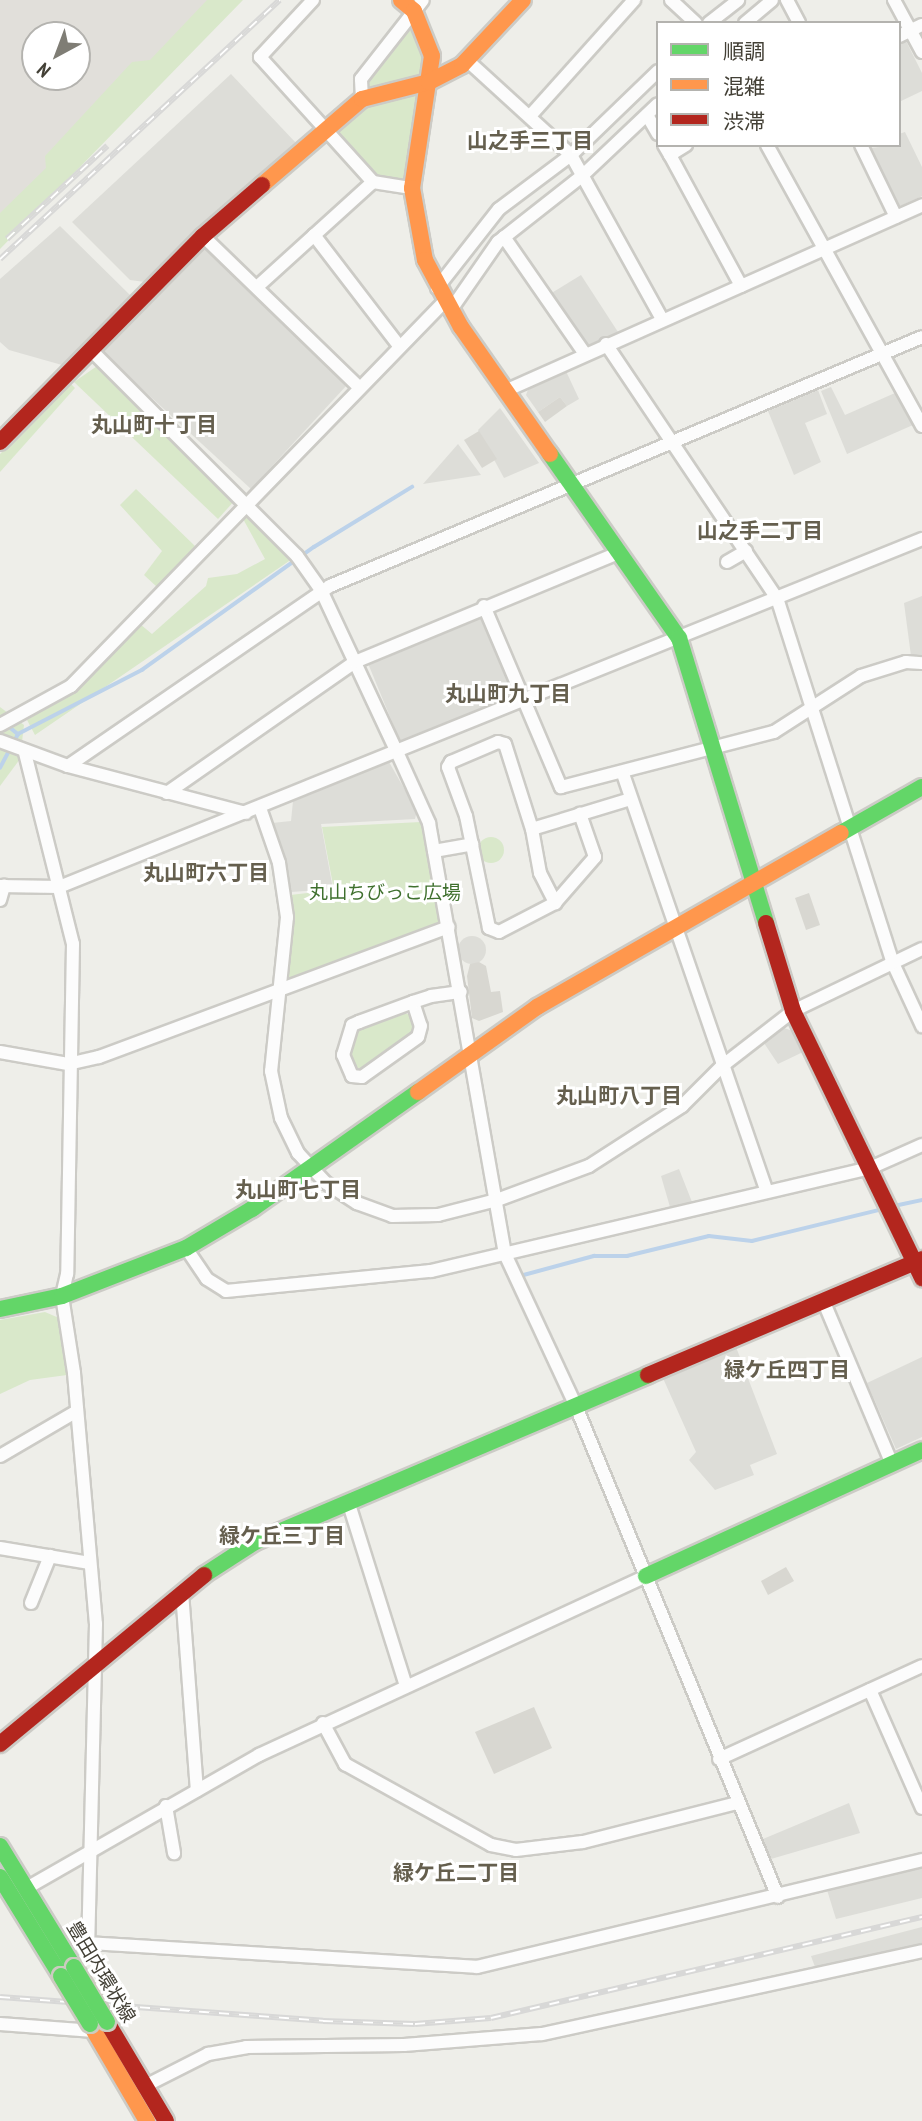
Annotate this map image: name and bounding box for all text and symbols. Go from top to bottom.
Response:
north arrow [21,21,91,91]
legend [656,21,901,147]
text: 順調 [723,38,765,65]
text: N [32,58,55,83]
text: 混雑 [723,73,765,100]
text: 渋滞 [723,108,765,135]
district label: 山之手三丁目 [467,128,593,154]
district label: 丸山町十丁目 [91,412,217,438]
district label: 山之手二丁目 [697,518,823,544]
district label: 丸山町九丁目 [445,681,571,707]
district label: 丸山町六丁目 [143,860,269,886]
park label: 丸山ちびっこ広場 [309,882,461,904]
district label: 丸山町八丁目 [556,1083,682,1109]
district label: 丸山町七丁目 [235,1177,361,1203]
district label: 緑ケ丘四丁目 [724,1357,850,1383]
district label: 緑ケ丘三丁目 [219,1523,345,1549]
district label: 緑ケ丘二丁目 [393,1860,519,1886]
street label: 豊田内環状線 [62,1917,140,2027]

